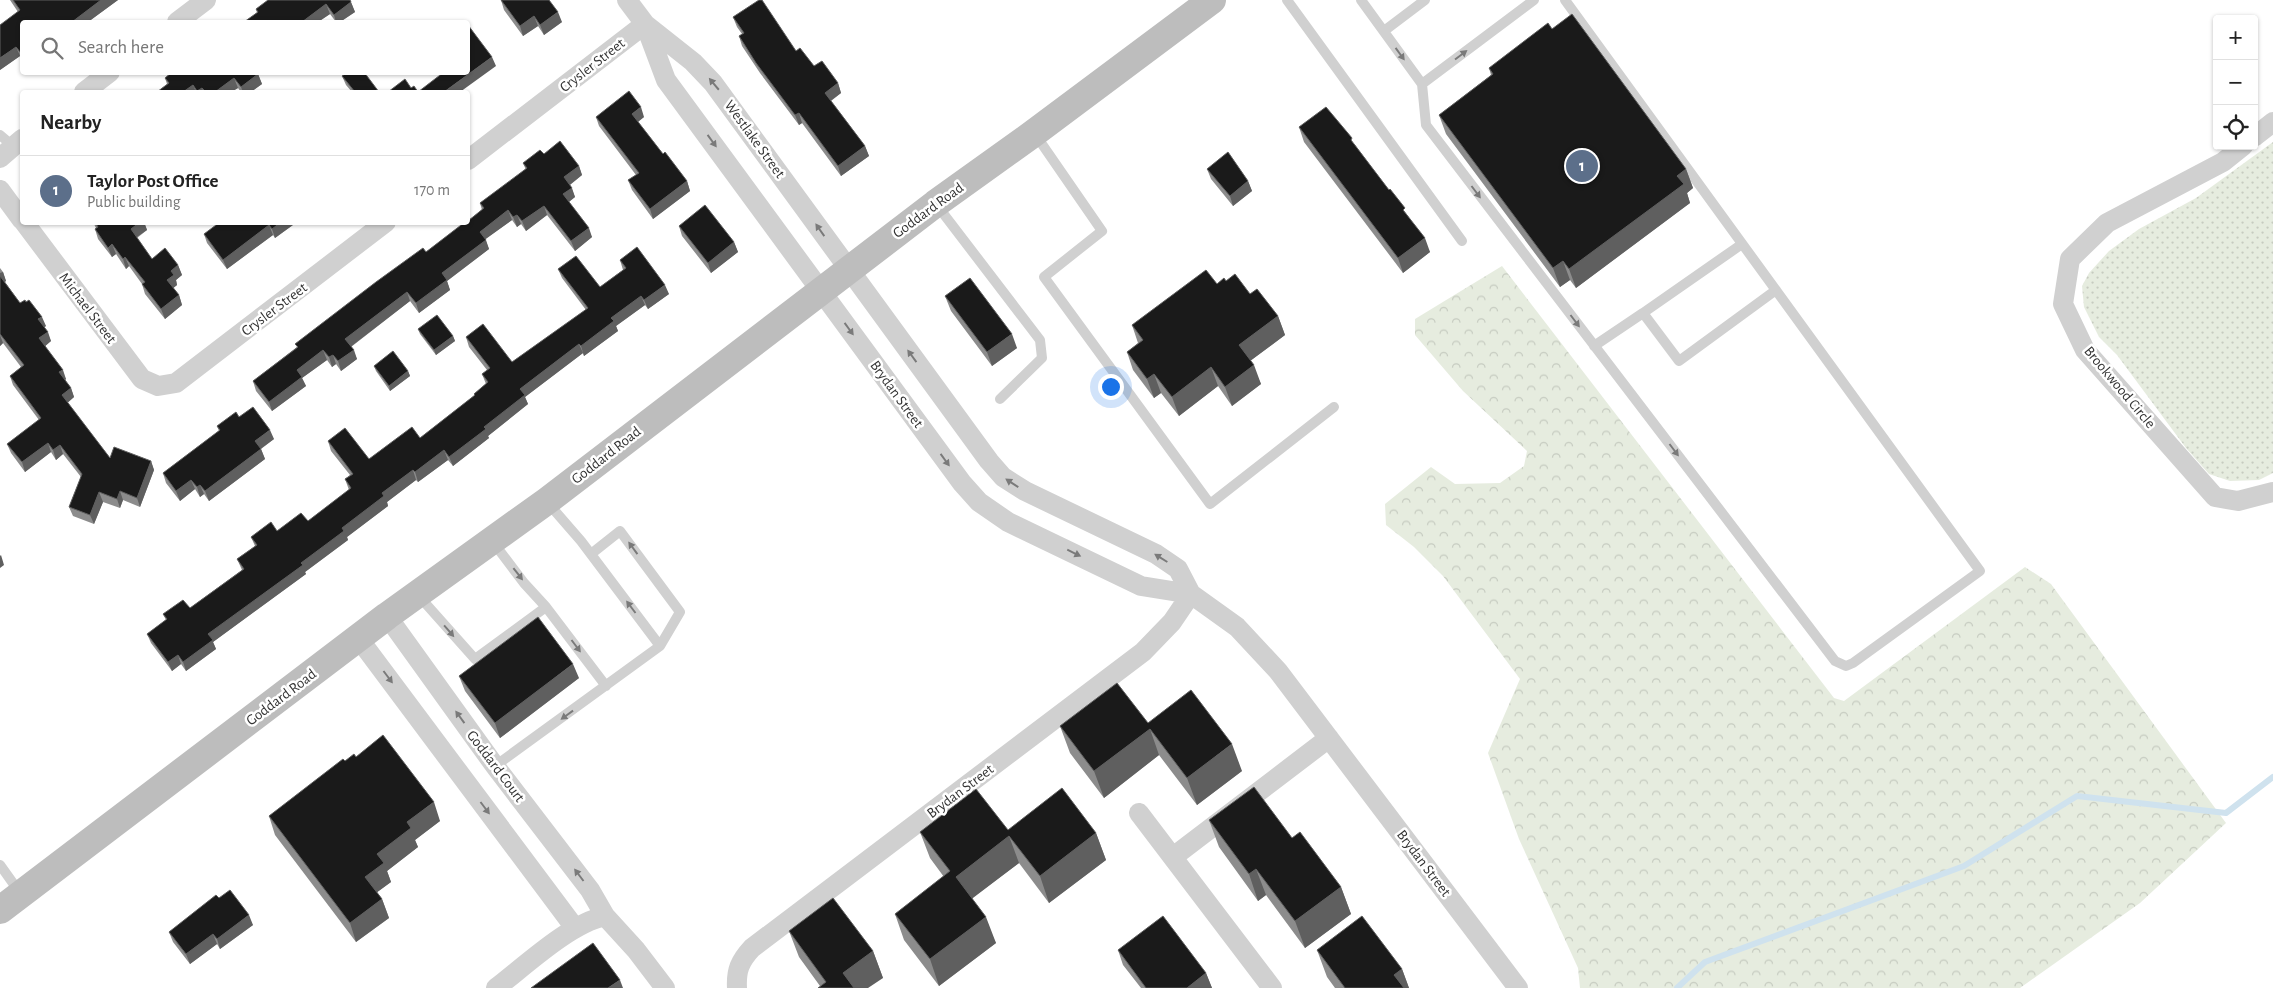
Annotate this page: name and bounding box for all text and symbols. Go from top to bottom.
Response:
map controls [2213,15,2258,150]
button: + [2213,15,2258,60]
search box [20,20,470,75]
icon: search [38,34,66,62]
street label: Crysler Street [557,35,628,95]
text: Search here [78,38,164,57]
one-way arrow [1395,47,1405,60]
one-way arrow [1454,49,1467,60]
button: − [2213,60,2258,105]
one-way arrow [708,78,719,91]
street label: Westlake Street [722,98,788,181]
button: locate [2213,105,2258,150]
text: Nearby [40,112,101,133]
one-way arrow [707,134,717,148]
pin: 1 [1566,147,1598,185]
text: Taylor Post Office [87,172,219,191]
street label: Goddard Road [890,180,967,241]
text: 1 [53,182,59,198]
text: 170 m [414,182,450,198]
one-way arrow [1471,185,1482,198]
text: Public building [87,194,181,210]
one-way arrow [815,223,825,236]
street label: Michael Street [56,270,119,347]
street label: Crysler Street [239,280,310,339]
one-way arrow [1570,314,1580,328]
one-way arrow [844,323,854,336]
street label: Brookwood Circle [2081,343,2158,431]
one-way arrow [907,349,917,363]
street label: Brydan Street [867,358,926,431]
your location [1098,374,1124,400]
street label: Goddard Road [569,424,644,487]
one-way arrow [1668,443,1679,456]
one-way arrow [940,453,950,467]
one-way arrow [1006,478,1019,488]
one-way arrow [627,542,638,555]
one-way arrow [1067,550,1081,558]
one-way arrow [1154,553,1168,562]
one-way arrow [512,567,523,580]
one-way arrow [625,601,636,614]
one-way arrow [443,625,455,637]
one-way arrow [570,639,581,652]
street label: Goddard Road [244,666,319,728]
one-way arrow [383,670,394,683]
one-way arrow [455,710,465,724]
one-way arrow [560,710,574,720]
street label: Goddard Court [464,728,527,805]
street label: Brydan Street [924,761,997,821]
one-way arrow [480,801,490,815]
street label: Brydan Street [1394,827,1454,900]
one-way arrow [573,869,584,882]

